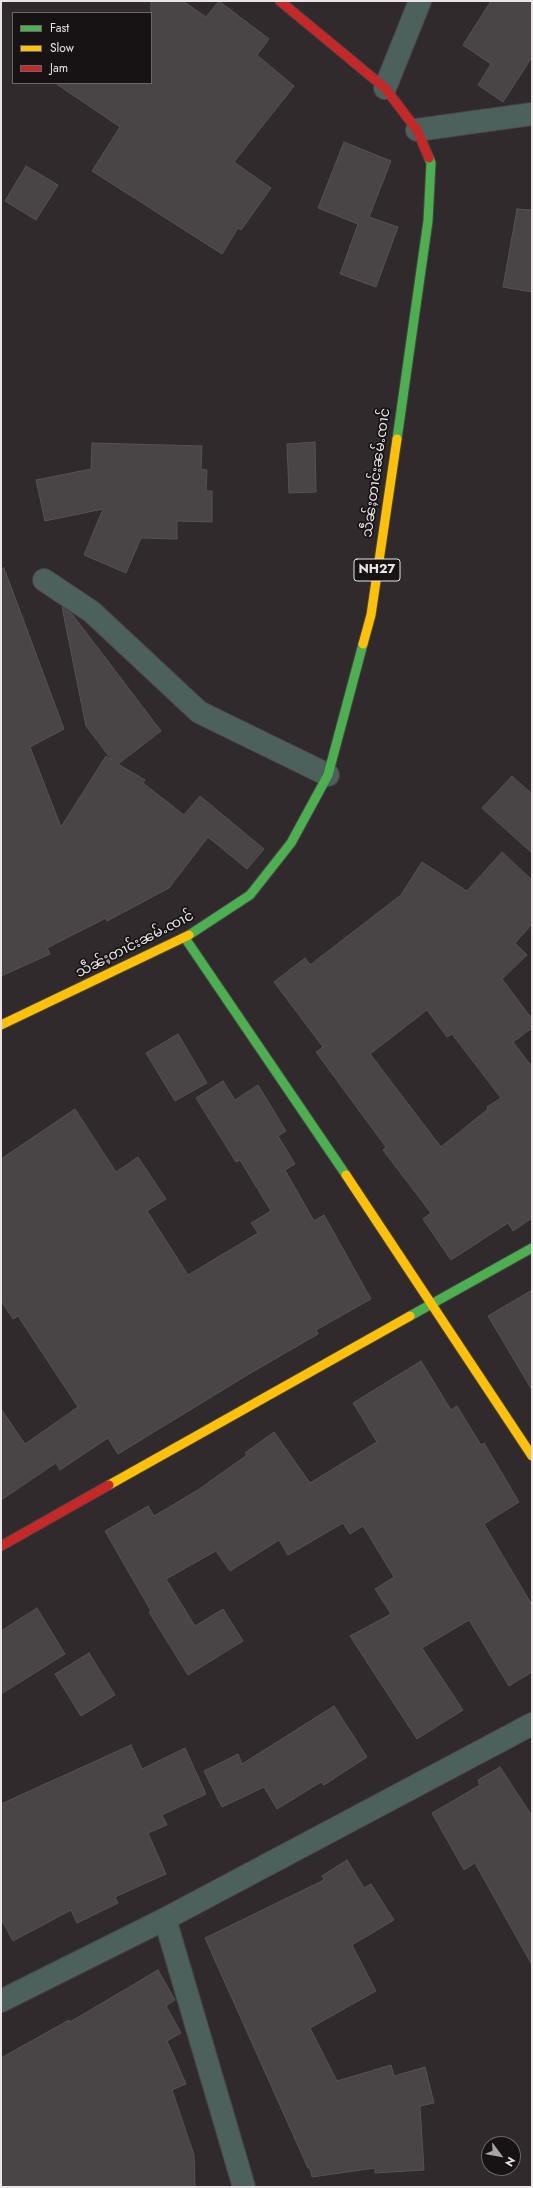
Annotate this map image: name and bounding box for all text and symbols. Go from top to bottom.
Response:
legend [12,12,152,84]
text: Fast [50,19,69,37]
text: Slow [50,39,74,57]
text: Jam [50,59,68,77]
street label: သဵၼ်ႈတၢင်းၼမ်ႉၸၢင် [360,407,394,539]
road number: NH27 [354,559,400,581]
street label: သဵၼ်ႈတၢင်းၼမ်ႉၸၢင် [73,908,197,982]
north arrow [481,2136,521,2176]
text: N [501,2154,519,2170]

